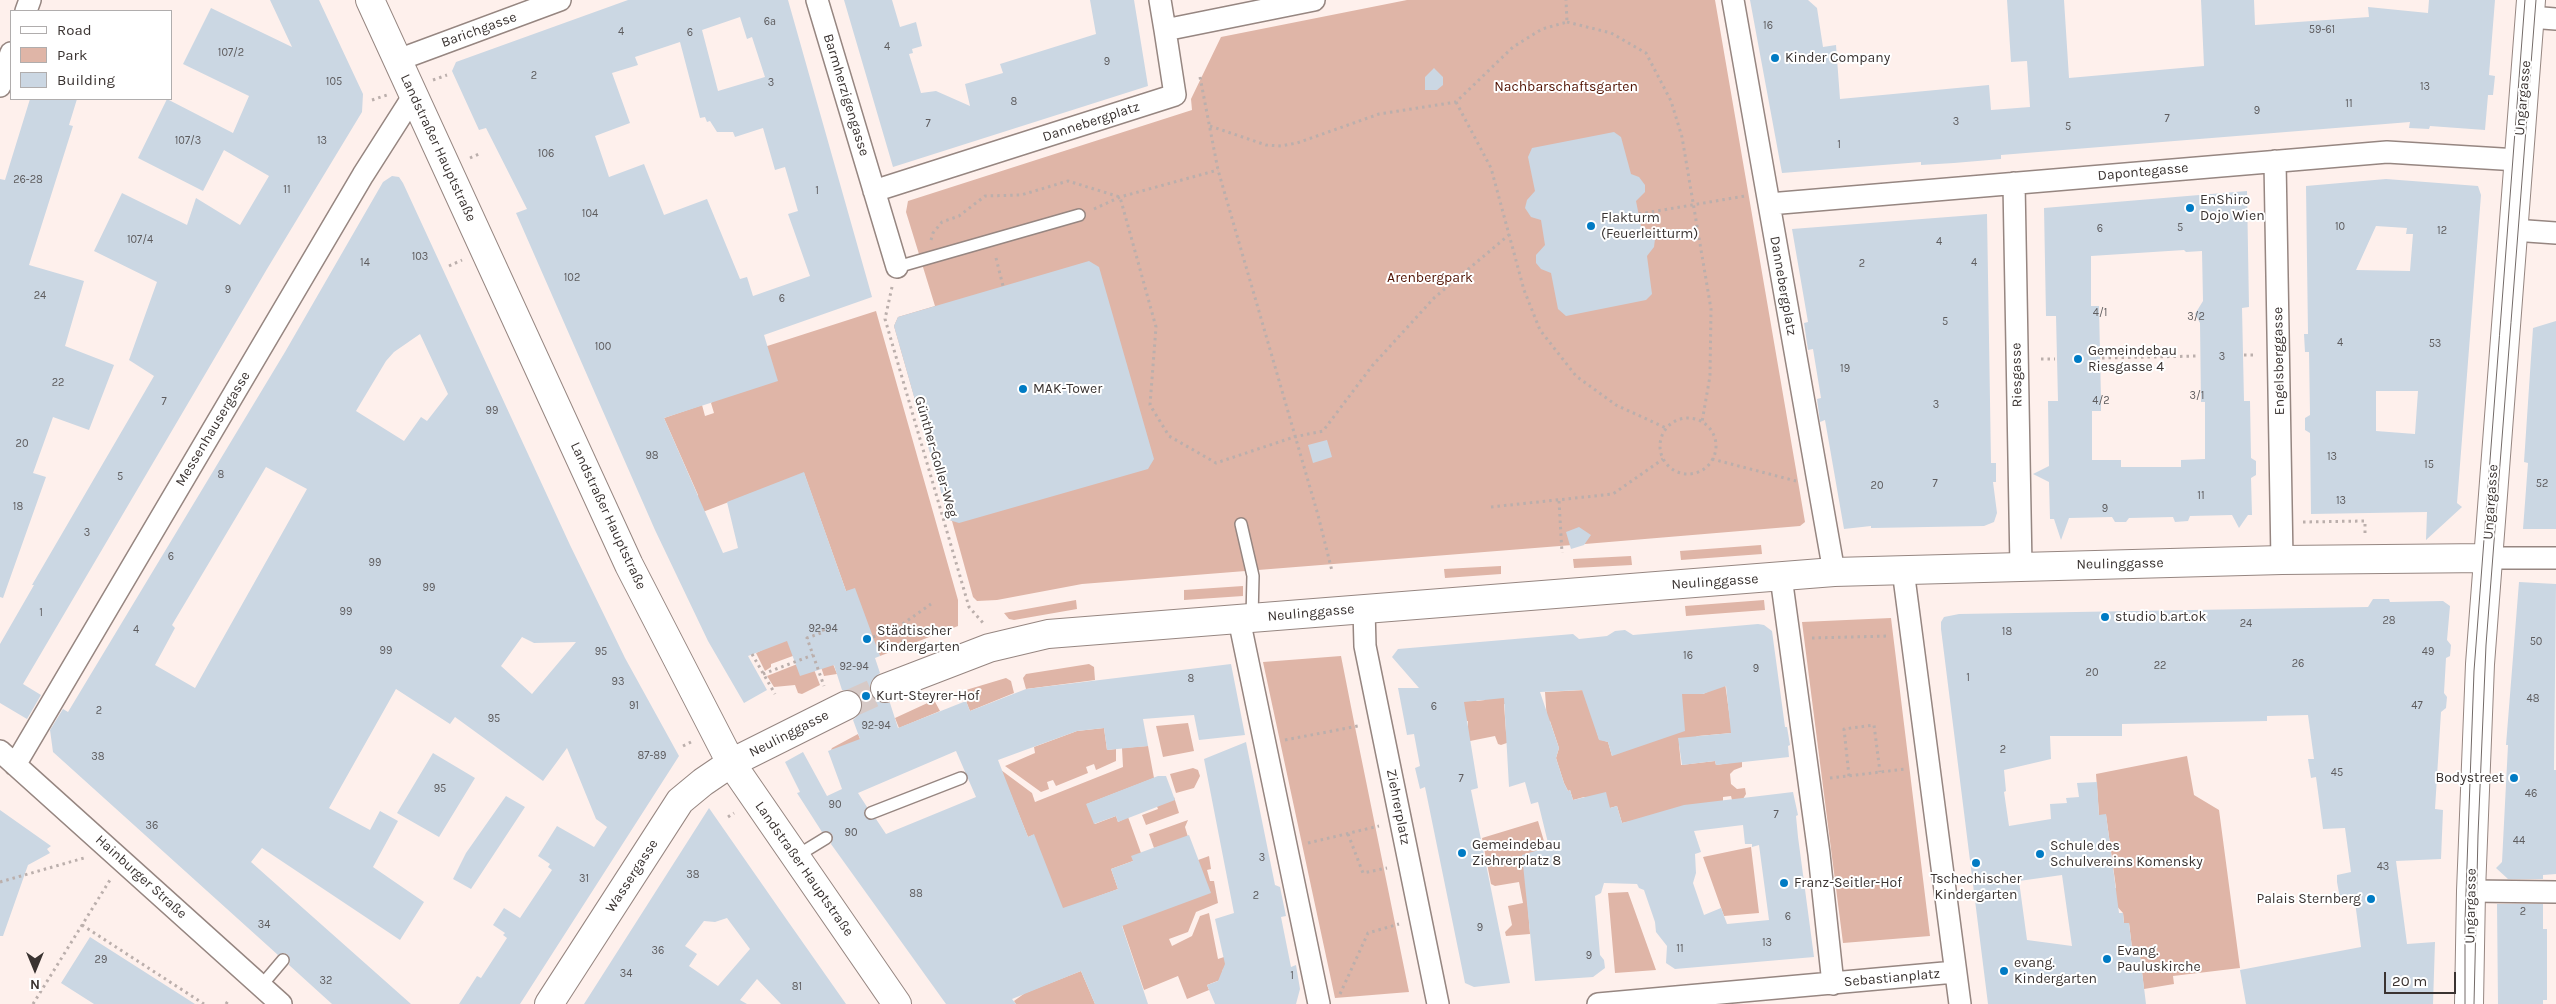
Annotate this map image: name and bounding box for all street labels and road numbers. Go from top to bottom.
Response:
street label: Barichgasse [439,9,519,51]
street label: Barmherzigengasse [819,32,873,158]
street label: Ungargasse [2511,60,2535,136]
street label: Landstraßer Hauptstraße [396,72,480,224]
street label: Dannebergplatz [1040,98,1142,146]
street label: Dapontegasse [2097,160,2189,184]
street label: Dannebergplatz [1766,235,1800,337]
street label: Engelsberggasse [2270,307,2288,415]
street label: Riesgasse [2008,342,2026,408]
street label: Messenhausergasse [172,369,254,489]
street label: Günther-Goller-Weg [911,394,961,520]
street label: Landstraßer Hauptstraße [566,440,650,592]
street label: Ungargasse [2480,464,2502,540]
street label: Neulinggasse [2076,555,2164,573]
street label: Neulinggasse [1671,571,1759,593]
street label: Neulinggasse [1267,601,1355,625]
street label: Neulinggasse [746,707,832,761]
street label: Ziehrerplatz [1382,768,1414,846]
street label: Landstraßer Hauptstraße [751,798,857,940]
street label: Hainburger Straße [92,832,190,922]
street label: Wassergasse [602,836,662,916]
street label: Ungargasse [2462,868,2480,944]
street label: Sebastianplatz [1843,965,1941,991]

